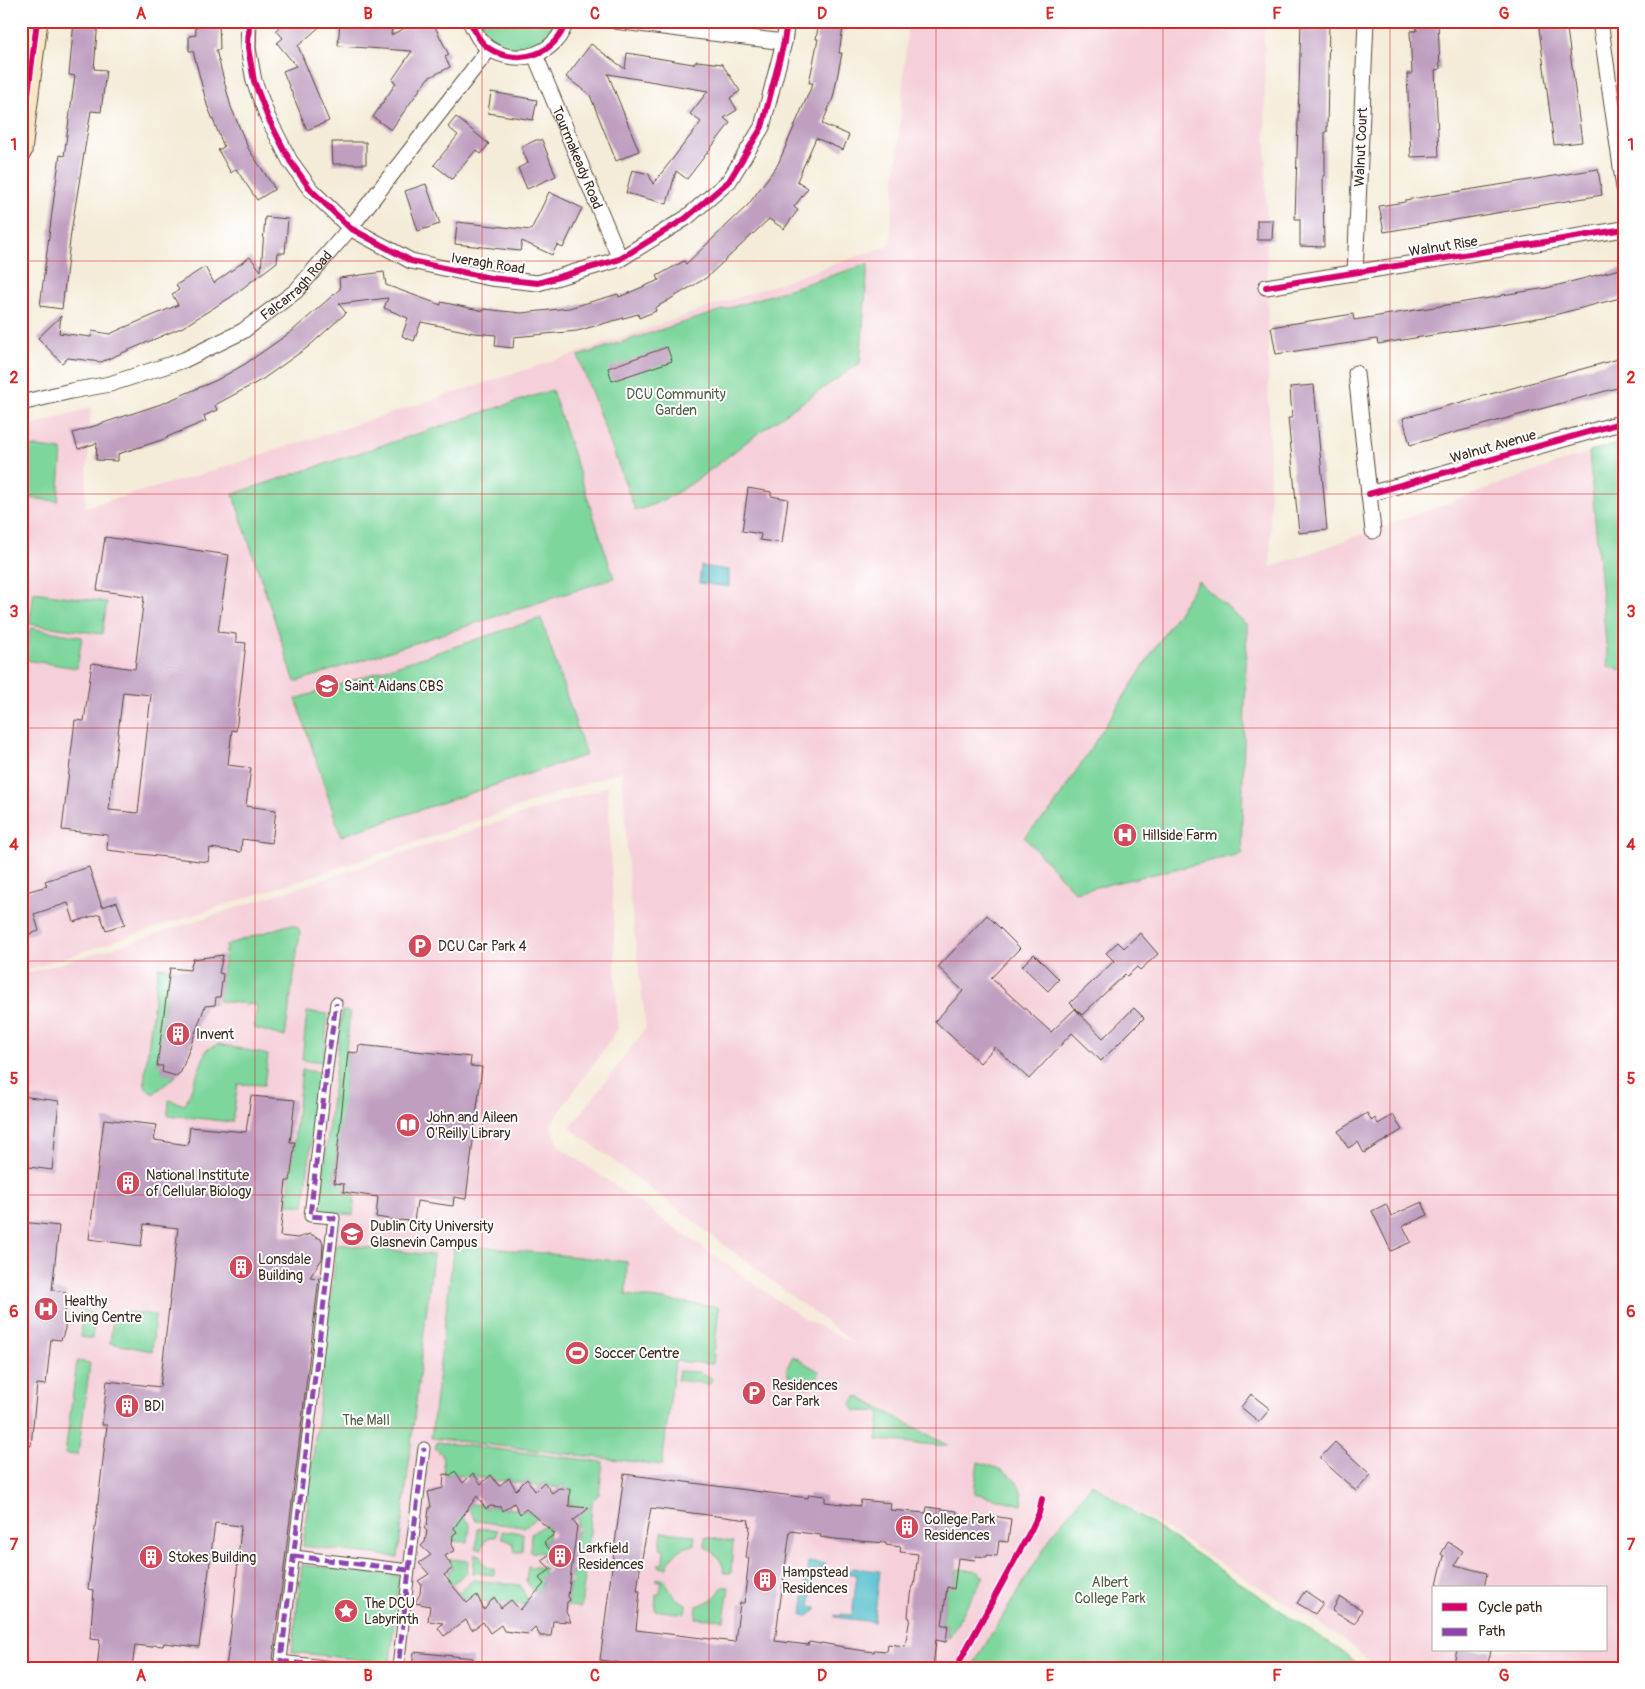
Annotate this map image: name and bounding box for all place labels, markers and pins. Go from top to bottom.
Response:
school or university icon: Saint Aidans CBS [314,673,340,699]
place label: Saint Aidans CBS [344,678,444,695]
hospital icon: Hillside Farm [1112,822,1138,848]
place label: Hillside Farm [1142,827,1217,844]
parking icon: DCU Car Park 4 [407,933,433,959]
place label: DCU Car Park 4 [438,938,527,955]
building icon: Invent [165,1021,191,1047]
place label: Invent [196,1026,235,1043]
place label: John and Aileen O'Reilly Library [426,1109,518,1142]
library icon: John and Aileen O'Reilly Library [395,1112,421,1138]
place label: National Institute of Cellular Biology [146,1167,251,1200]
building icon: National Institute of Cellular Biology [115,1170,141,1196]
place label: Dublin City University Glasnevin Campus [370,1218,494,1251]
school or university icon: Dublin City University Glasnevin Campus [339,1221,365,1247]
place label: Lonsdale Building [258,1251,311,1284]
building icon: Lonsdale Building [228,1254,254,1280]
place label: Healthy Living Centre [64,1293,142,1326]
hospital icon: Healthy Living Centre [33,1296,59,1322]
sports icon: Soccer Centre [564,1340,590,1366]
place label: Soccer Centre [594,1345,679,1362]
place label: Residences Car Park [772,1377,838,1410]
parking icon: Residences Car Park [741,1380,767,1406]
building icon: BDI [114,1393,140,1419]
place label: BDI [144,1398,165,1415]
place label: College Park Residences [924,1511,995,1544]
building icon: College Park Residences [894,1514,920,1540]
place label: Larkfield Residences [578,1540,644,1573]
building icon: Larkfield Residences [547,1543,573,1569]
building icon: Stokes Building [138,1544,164,1570]
place label: Stokes Building [168,1549,256,1566]
place label: Hampstead Residences [782,1564,849,1597]
building icon: Hampstead Residences [752,1567,778,1593]
place label: The DCU Labyrinth [364,1595,419,1628]
place icon: The DCU Labyrinth [333,1598,359,1624]

